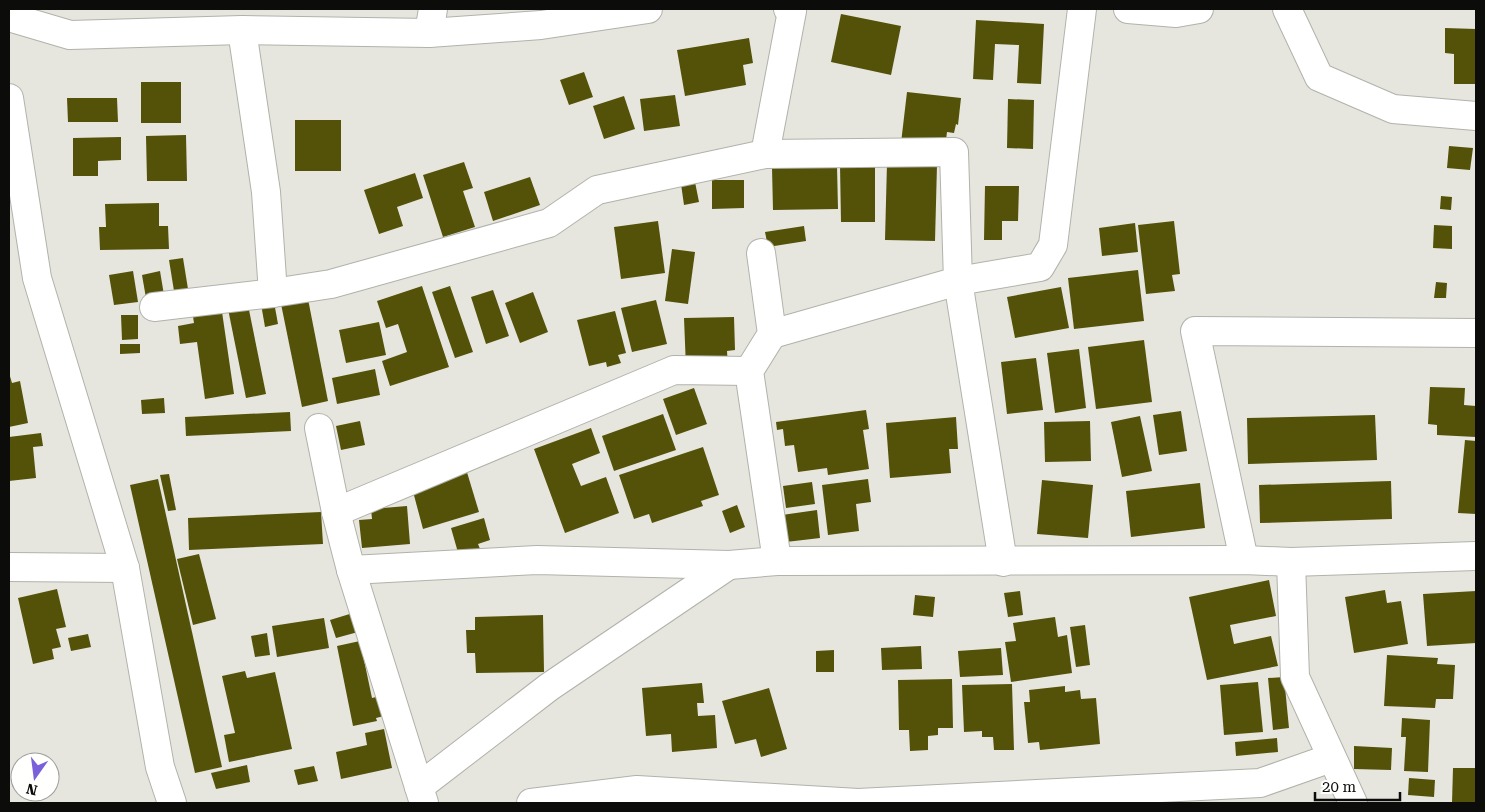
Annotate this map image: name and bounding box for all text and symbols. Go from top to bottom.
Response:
north arrow [10,752,60,802]
scale bar [1315,770,1400,802]
text: 20 m [1322,778,1357,796]
text: N [24,780,39,799]

